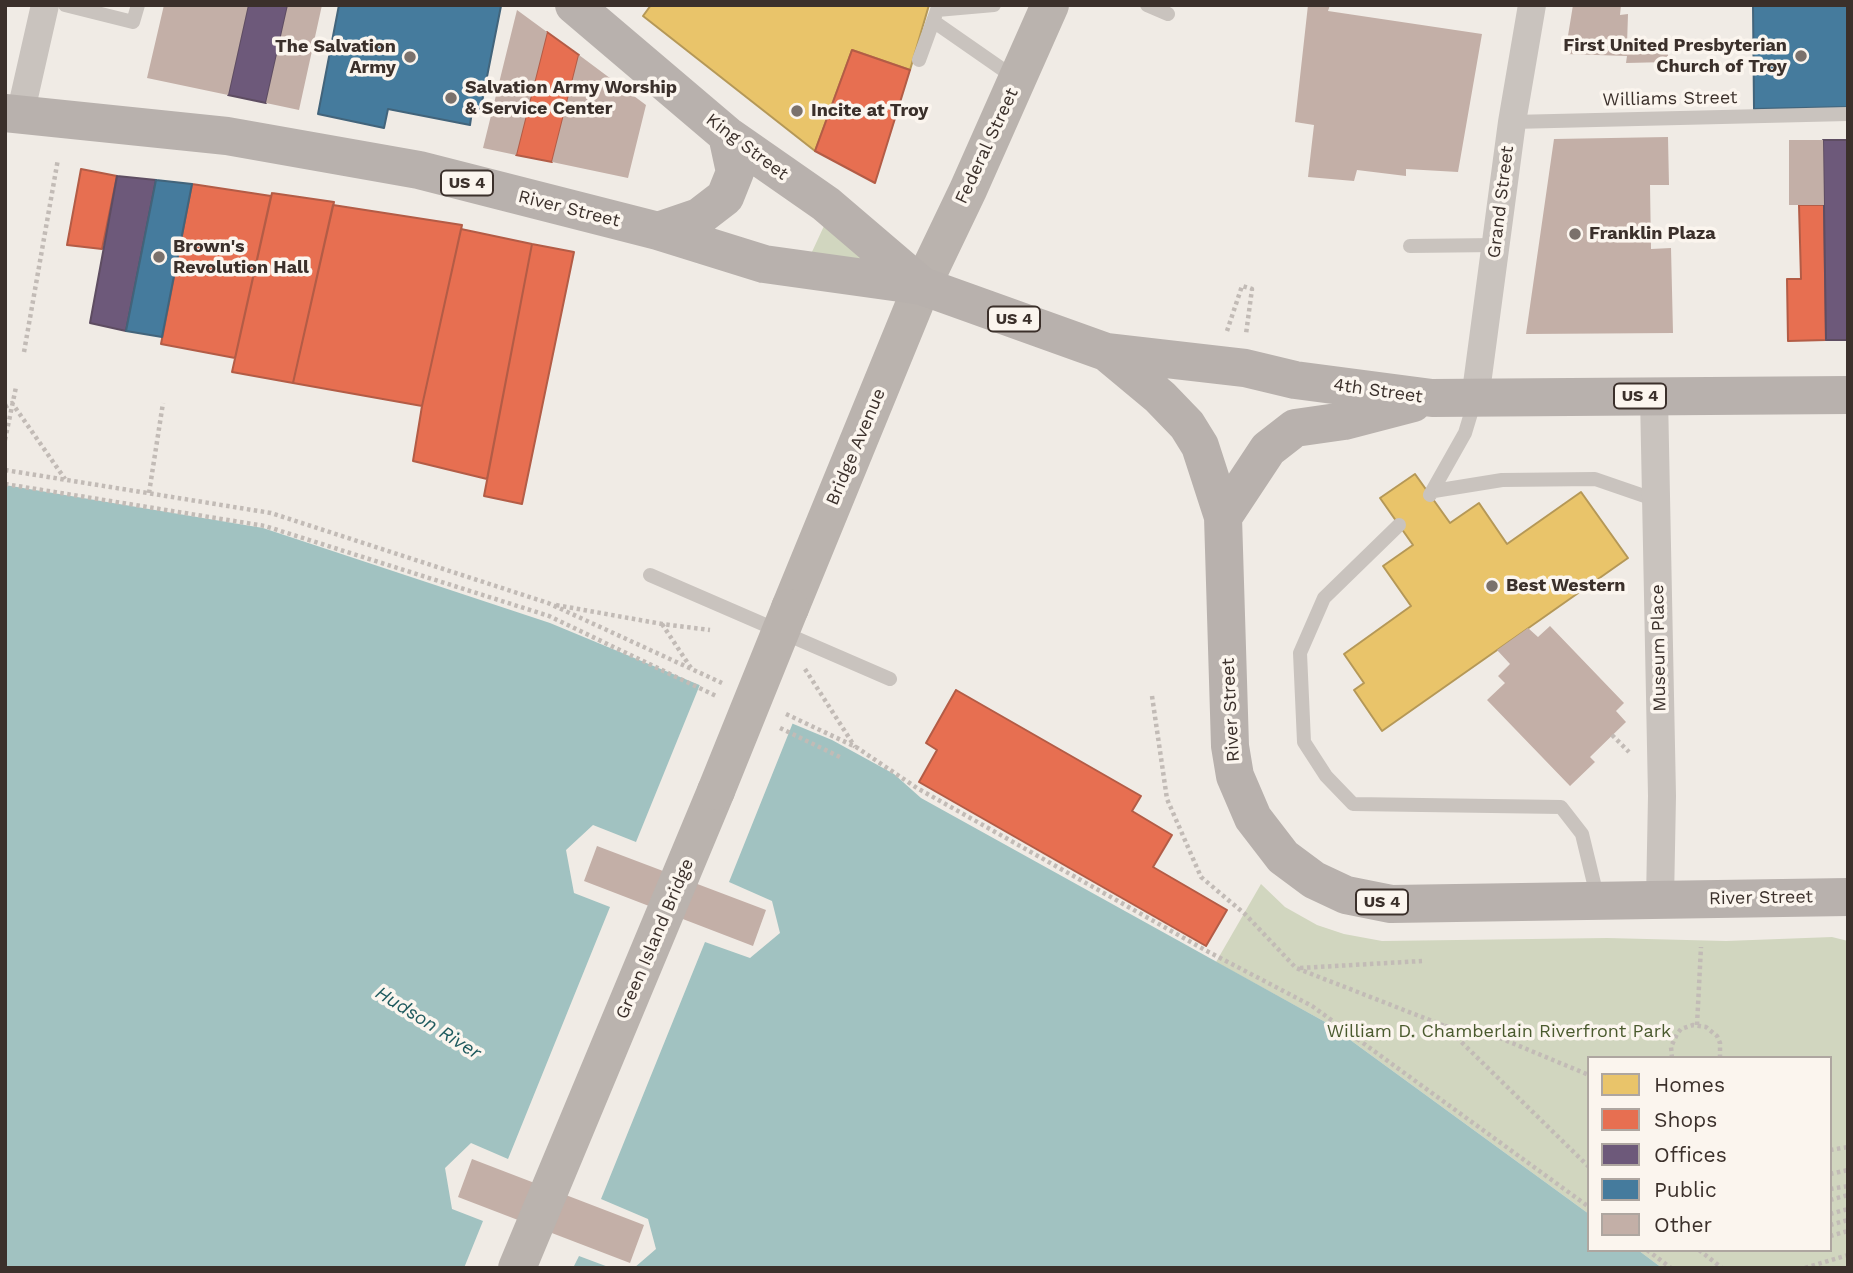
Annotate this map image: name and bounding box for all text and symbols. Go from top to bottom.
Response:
place label: First United Presbyterian Church of Troy [1563,35,1787,78]
place label: The Salvation Army [275,36,396,78]
marker: First United Presbyterian Church of Troy [1793,48,1809,64]
marker: The Salvation Army [402,49,418,65]
place label: Salvation Army Worship & Service Center [465,77,677,119]
street label: Federal Street [951,85,1023,207]
street label: Williams Street [1602,87,1738,111]
marker: Salvation Army Worship & Service Center [443,90,459,106]
place label: Incite at Troy [811,100,928,122]
marker: Incite at Troy [789,103,805,119]
street label: King Street [702,109,792,185]
street label: Grand Street [1483,145,1519,259]
road number: US 4 [441,170,493,196]
street label: River Street [516,186,622,232]
place label: Franklin Plaza [1589,223,1716,245]
marker: Franklin Plaza [1567,226,1583,242]
place label: Brown's Revolution Hall [173,236,309,278]
marker: Brown's Revolution Hall [151,249,167,265]
road number: US 4 [988,306,1040,332]
street label: 4th Street [1332,374,1424,408]
road number: US 4 [1614,384,1666,408]
street label: Bridge Avenue [822,385,890,509]
place label: Best Western [1506,575,1626,597]
marker: Best Western [1484,578,1500,594]
street label: Museum Place [1647,584,1671,712]
street label: River Street [1217,657,1245,763]
street label: Green Island Bridge [611,856,699,1022]
street label: River Street [1709,886,1813,910]
road number: US 4 [1356,890,1408,914]
water label: Hudson River [371,981,485,1065]
park label: William D. Chamberlain Riverfront Park [1327,1021,1671,1043]
legend [1587,1056,1832,1252]
text: Homes [1654,1072,1725,1097]
text: Shops [1654,1107,1717,1132]
text: Offices [1654,1142,1727,1167]
text: Public [1654,1177,1717,1202]
text: Other [1654,1212,1712,1237]

